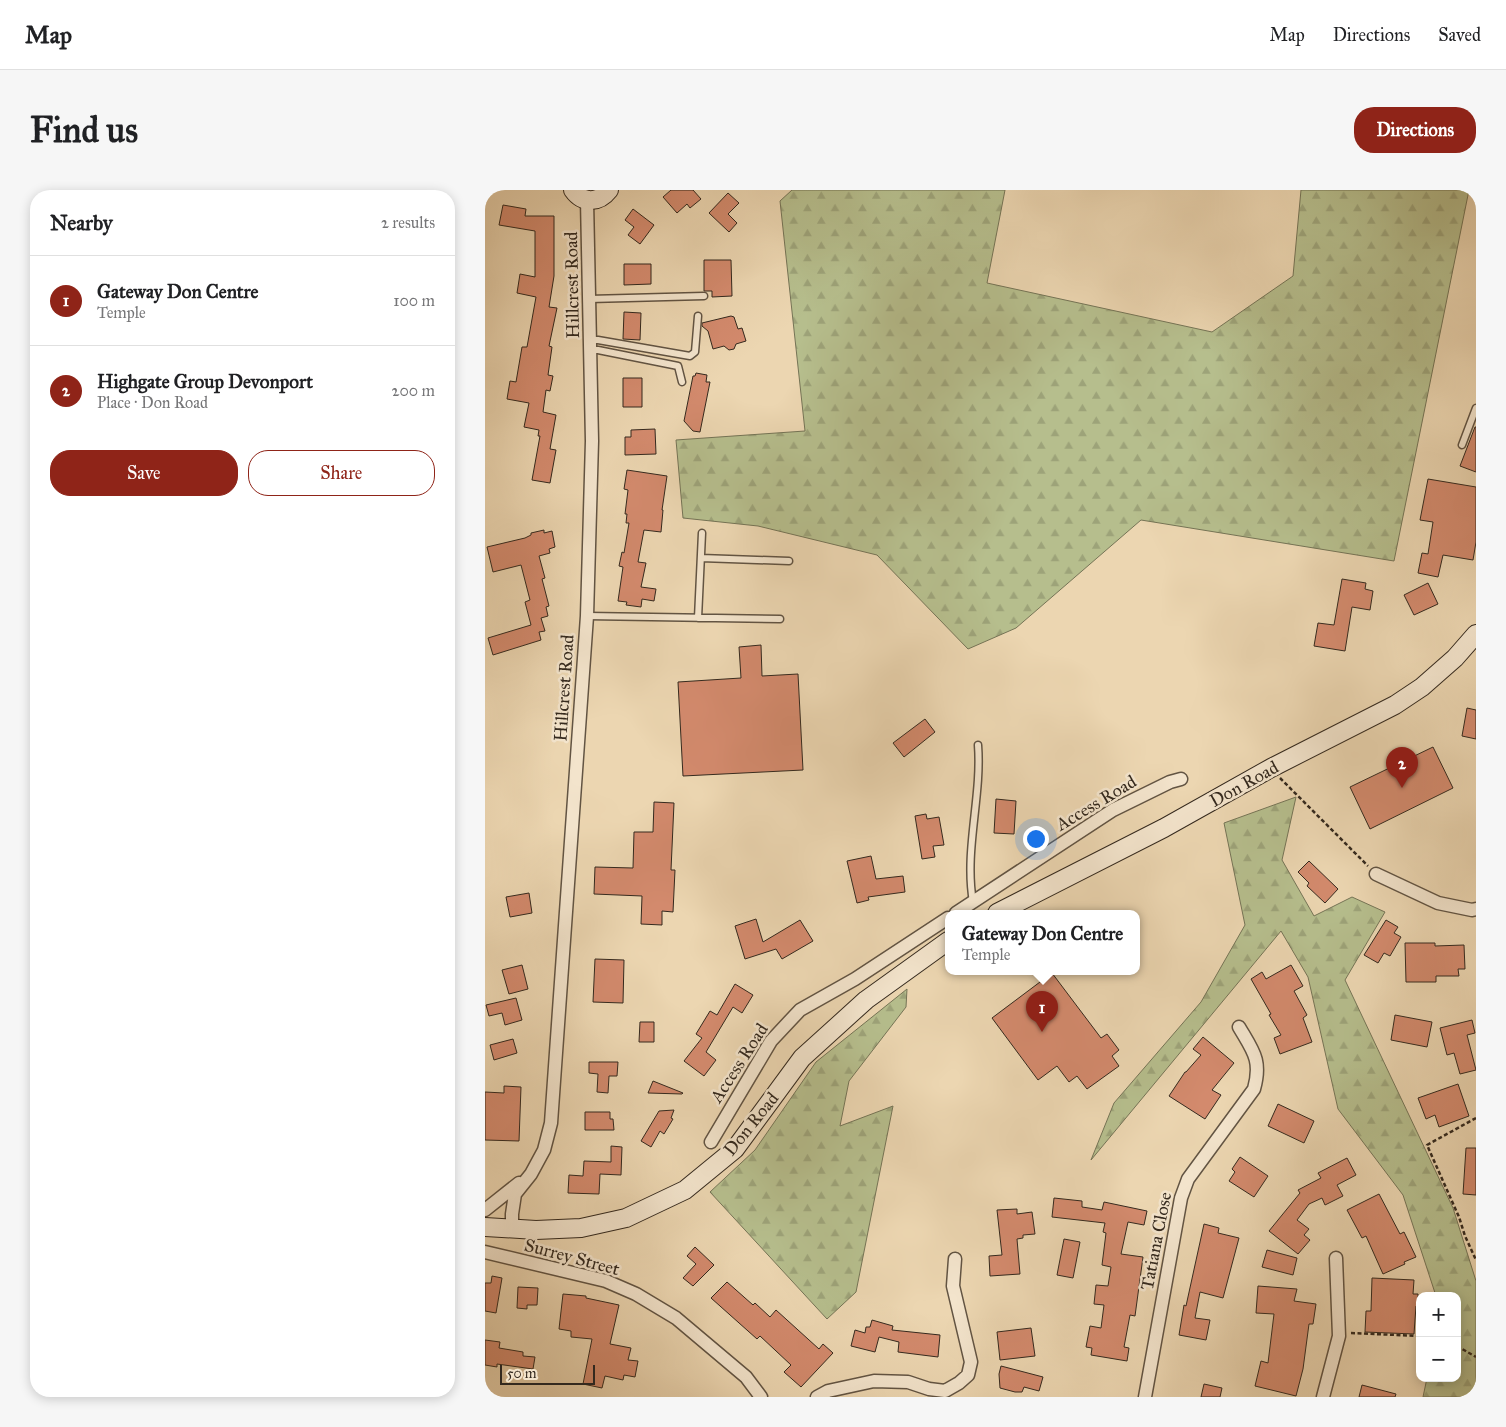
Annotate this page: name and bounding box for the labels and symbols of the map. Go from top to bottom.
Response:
street label: Hillcrest Road [560,231,584,339]
street label: Hillcrest Road [549,634,579,742]
pin: 2 [1386,747,1418,788]
street label: Don Road [1206,756,1282,812]
street label: Access Road [1051,770,1140,836]
your location [1023,826,1049,852]
pin: 1 [1026,991,1058,1032]
street label: Access Road [705,1019,773,1108]
street label: Don Road [719,1088,783,1160]
street label: Tatiana Close [1136,1190,1176,1292]
street label: Surrey Street [522,1234,623,1280]
scale bar [500,1362,595,1385]

